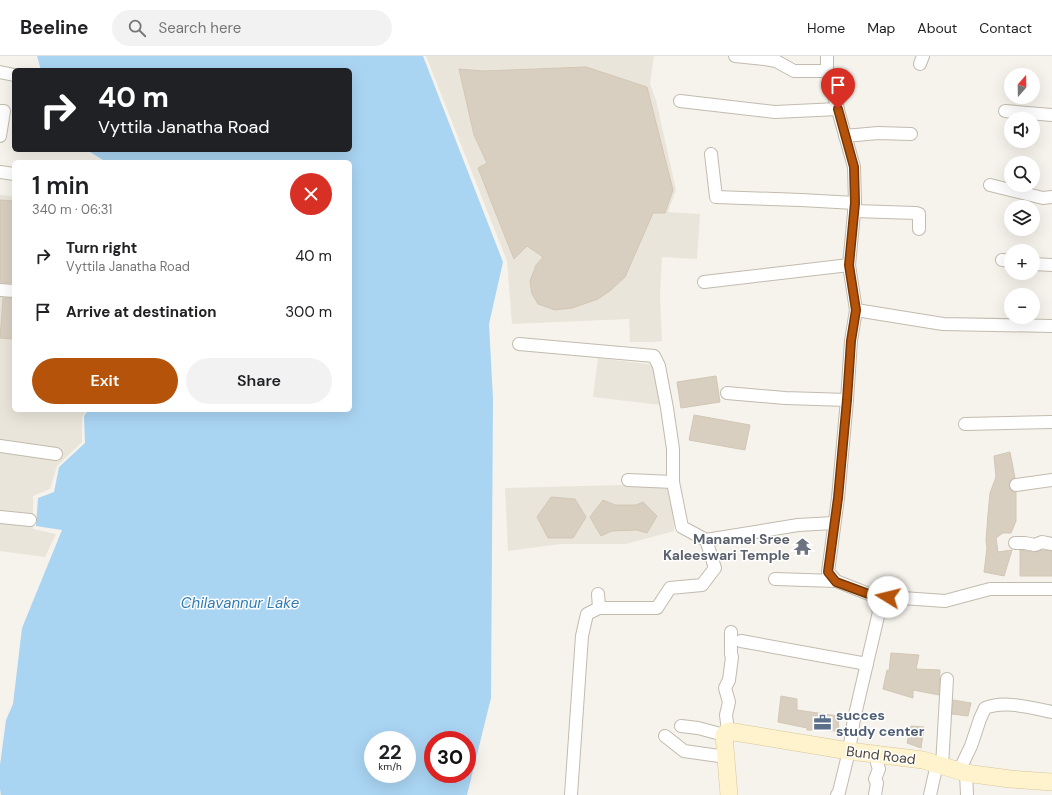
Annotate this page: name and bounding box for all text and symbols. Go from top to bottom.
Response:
search box [112,10,392,46]
text: Beeline [20,15,88,40]
icon: search [126,17,148,39]
text: Search here [158,18,241,38]
text: Home [807,19,845,37]
text: Map [867,19,895,37]
text: About [917,19,957,37]
text: Contact [979,19,1032,37]
pin [821,68,855,109]
north arrow [1004,68,1040,104]
map controls [1004,68,1040,324]
icon: arrive [827,74,849,96]
text: 40 m [98,79,169,116]
icon: right [32,84,84,136]
button: sound [1004,112,1040,148]
text: Vyttila Janatha Road [98,115,270,139]
button: search [1004,156,1040,192]
text: 1 min [32,170,89,201]
button: close [290,173,332,215]
button: layers [1004,200,1040,236]
text: 340 m · 06:31 [32,201,112,218]
text: Turn right [66,238,137,258]
button: + [1004,244,1040,280]
icon: right [32,245,54,267]
text: 40 m [295,246,332,266]
text: Vyttila Janatha Road [66,258,190,275]
button: − [1004,288,1040,324]
icon: arrive [32,301,54,323]
text: Arrive at destination [66,302,217,322]
text: 300 m [285,302,332,322]
button: Exit [32,358,178,404]
button: Share [186,358,332,404]
place label: Manamel Sree Kaleeswari Temple [663,530,790,564]
temple icon: Manamel Sree Kaleeswari Temple [793,537,813,557]
position arrow [867,576,909,618]
water label: Chilavannur Lake [181,593,300,613]
place label: succes study center [836,706,925,740]
office icon: succes study center [813,713,833,733]
speed limit sign: 30 [424,731,476,783]
text: 22 [378,739,402,765]
street label: Bund Road [845,742,917,768]
text: km/h [378,760,402,773]

